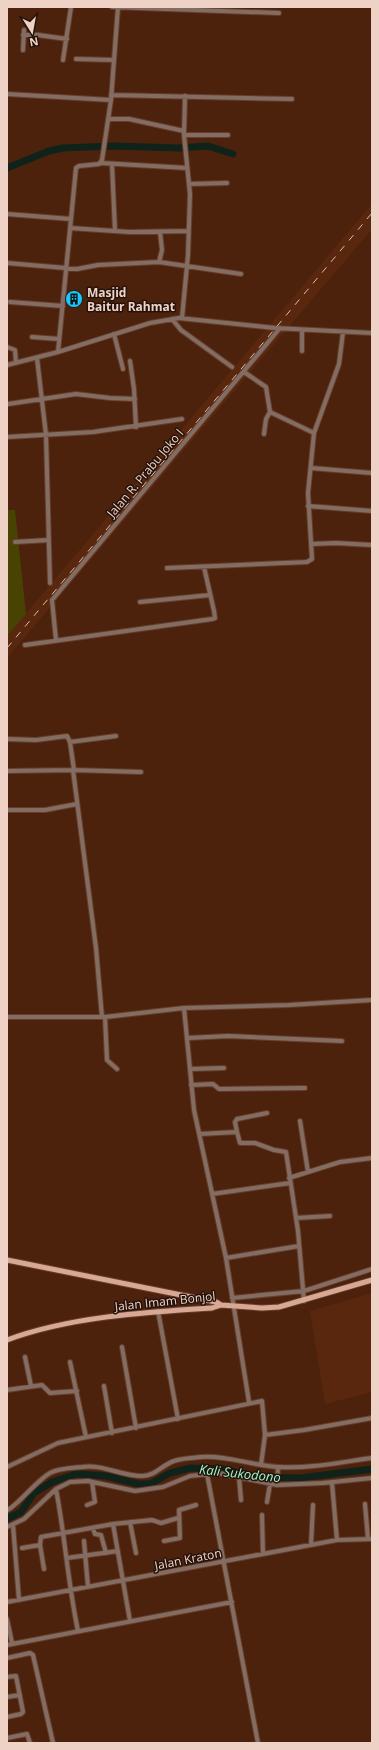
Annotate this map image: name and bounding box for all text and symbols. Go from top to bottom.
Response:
north arrow [12,12,52,52]
text: N [28,34,40,51]
place label: Masjid Baitur Rahmat [87,284,175,315]
building icon: Masjid Baitur Rahmat [64,289,84,309]
street label: Jalan R. Prabu Joko I [102,425,187,522]
street label: Jalan Imam Bonjol [113,1287,216,1315]
water label: Kali Sukodono [198,1460,282,1486]
street label: Jalan Kraton [152,1544,223,1574]

